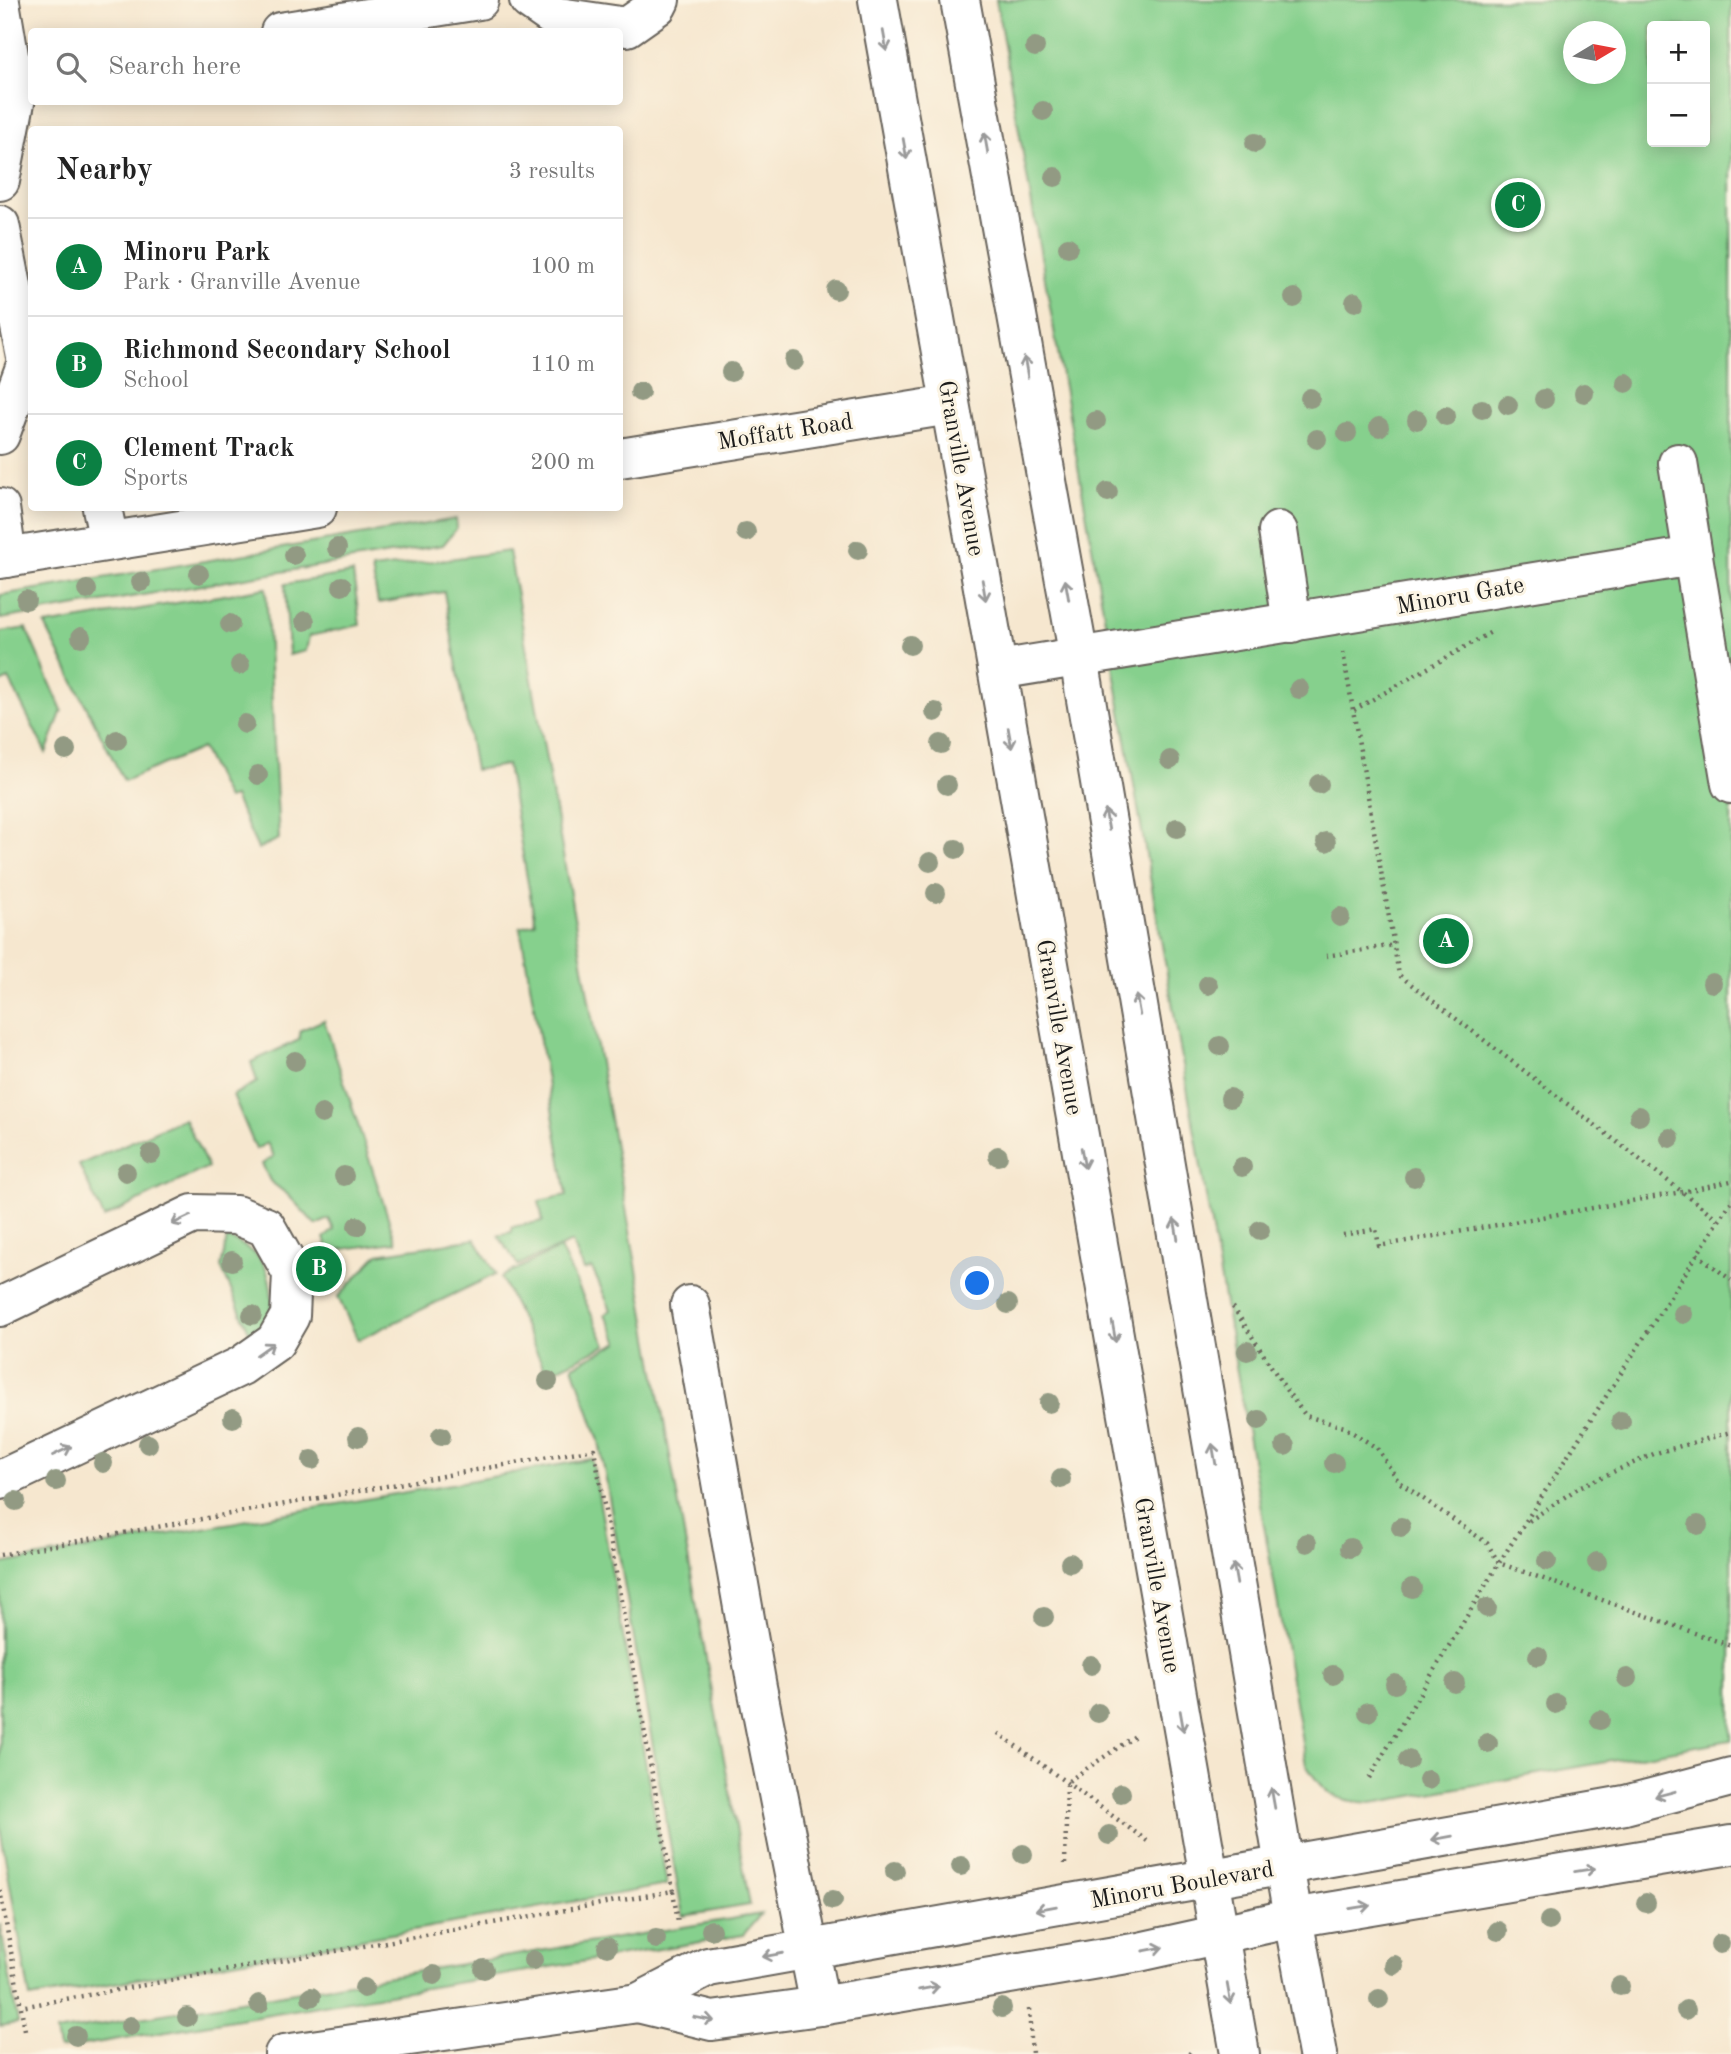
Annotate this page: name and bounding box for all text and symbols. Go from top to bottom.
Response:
north arrow [1563,21,1626,84]
map controls [1647,21,1710,147]
button: + [1647,21,1710,84]
search box [28,28,623,105]
one-way arrow [879,29,892,52]
icon: search [52,48,90,86]
text: Search here [108,54,241,80]
button: − [1647,84,1710,147]
one-way arrow [979,132,992,155]
one-way arrow [898,137,912,159]
text: Nearby [56,156,153,186]
text: 3 results [509,160,595,183]
pin: C [1495,179,1541,231]
text: Minoru Park [123,240,270,266]
text: A [70,255,88,278]
text: 100 m [530,255,595,278]
text: Park · Granville Avenue [123,271,360,294]
text: Richmond Secondary School [123,338,451,364]
text: B [71,353,87,376]
text: 110 m [530,353,595,376]
one-way arrow [1019,356,1032,378]
text: School [123,369,189,392]
street label: Granville Avenue [933,379,987,558]
street label: Moffatt Road [716,410,855,456]
text: Clement Track [123,436,295,462]
text: C [71,451,87,474]
text: 200 m [530,451,595,474]
text: Sports [123,467,188,490]
street label: Minoru Gate [1395,574,1526,620]
one-way arrow [977,578,991,600]
one-way arrow [1060,579,1073,602]
one-way arrow [1004,726,1017,749]
one-way arrow [1099,809,1113,832]
pin: A [1423,915,1469,967]
street label: Granville Avenue [1031,938,1085,1117]
one-way arrow [1131,994,1144,1017]
one-way arrow [1077,1146,1091,1169]
one-way arrow [171,1214,192,1228]
one-way arrow [1169,1218,1182,1241]
pin: B [296,1243,342,1295]
your location [960,1266,994,1300]
one-way arrow [1108,1320,1121,1343]
one-way arrow [255,1342,274,1356]
one-way arrow [1207,1443,1220,1465]
one-way arrow [51,1444,72,1457]
street label: Granville Avenue [1129,1496,1183,1675]
one-way arrow [1228,1563,1241,1586]
one-way arrow [1176,1709,1189,1732]
one-way arrow [1265,1787,1279,1810]
one-way arrow [1654,1788,1677,1801]
one-way arrow [1431,1832,1454,1845]
street label: Minoru Boulevard [1089,1858,1276,1914]
one-way arrow [1573,1863,1596,1876]
one-way arrow [1348,1900,1371,1913]
one-way arrow [1035,1902,1058,1915]
one-way arrow [1141,1942,1164,1956]
one-way arrow [762,1949,785,1962]
one-way arrow [917,1980,939,1994]
one-way arrow [1223,1982,1237,2005]
one-way arrow [692,2012,715,2026]

